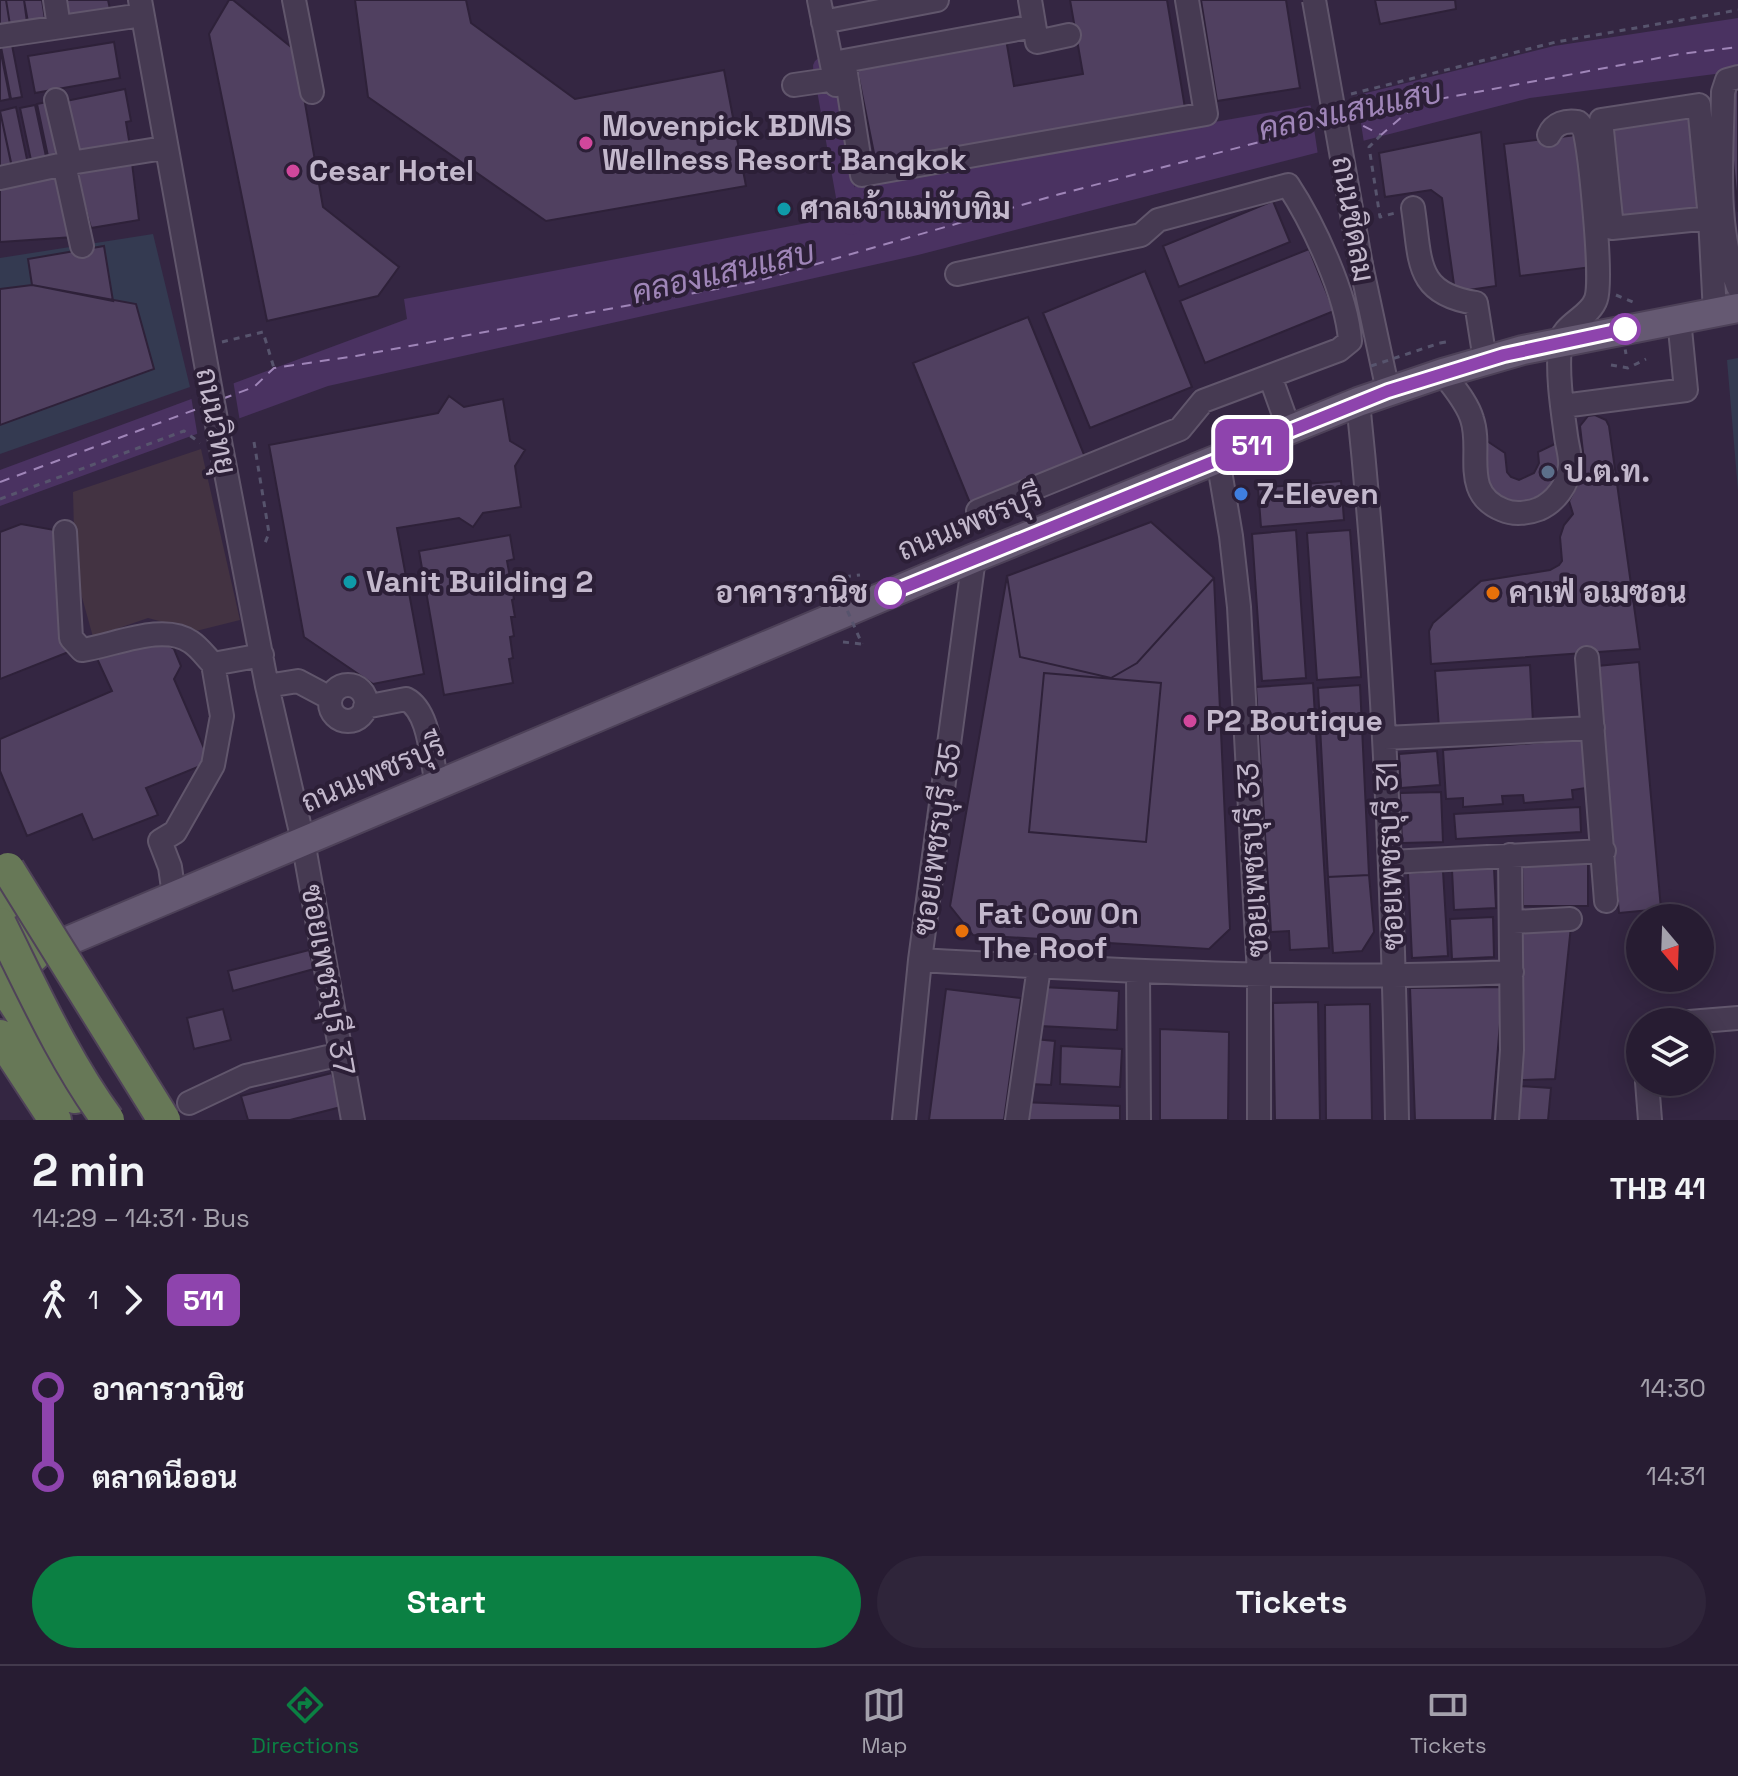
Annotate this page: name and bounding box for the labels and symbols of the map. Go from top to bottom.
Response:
water label: คลองแสนแสบ [1255,71,1446,149]
place label: Movenpick BDMS Wellness Resort Bangkok [602,106,967,179]
marker: Movenpick BDMS Wellness Resort Bangkok [577,134,595,152]
place label: Cesar Hotel [309,151,474,190]
street label: ถนนชิดลม [1323,153,1384,285]
marker: Cesar Hotel [284,162,302,180]
place label: ศาลเจ้าแม่ทับทิม [800,189,1011,228]
marker: ศาลเจ้าแม่ทับทิม [775,200,793,218]
water label: คลองแสนแสบ [628,231,819,312]
unlabelled marker [1610,314,1640,344]
street label: ถนนวิทยุ [185,364,246,478]
line badge: 511 [1206,419,1298,471]
place label: ป.ต.ท. [1564,452,1650,491]
marker: ป.ต.ท. [1539,463,1557,481]
place label: 7-Eleven [1257,474,1379,513]
street label: ถนนเพชรบุรี [892,476,1049,571]
marker: 7-Eleven [1232,485,1250,503]
place label: Vanit Building 2 [366,562,593,601]
marker: Vanit Building 2 [341,573,359,591]
place label: อาคารวานิช [715,573,868,612]
place label: คาเฟ่ อเมซอน [1509,573,1687,612]
marker: อาคารวานิช [875,578,905,608]
marker: คาเฟ่ อเมซอน [1484,584,1502,602]
place label: P2 Boutique [1206,701,1383,740]
marker: P2 Boutique [1181,712,1199,730]
street label: ถนนเพชรบุรี [295,726,452,823]
street label: ซอยเพชรบุรี 35 [904,740,971,938]
street label: ซอยเพชรบุรี 31 [1367,761,1414,951]
street label: ซอยเพชรบุรี 33 [1228,762,1279,958]
street label: ซอยเพชรบุรี 37 [291,881,364,1079]
place label: Fat Cow On The Roof [978,894,1139,967]
north arrow [1626,904,1714,992]
marker: Fat Cow On The Roof [953,922,971,940]

